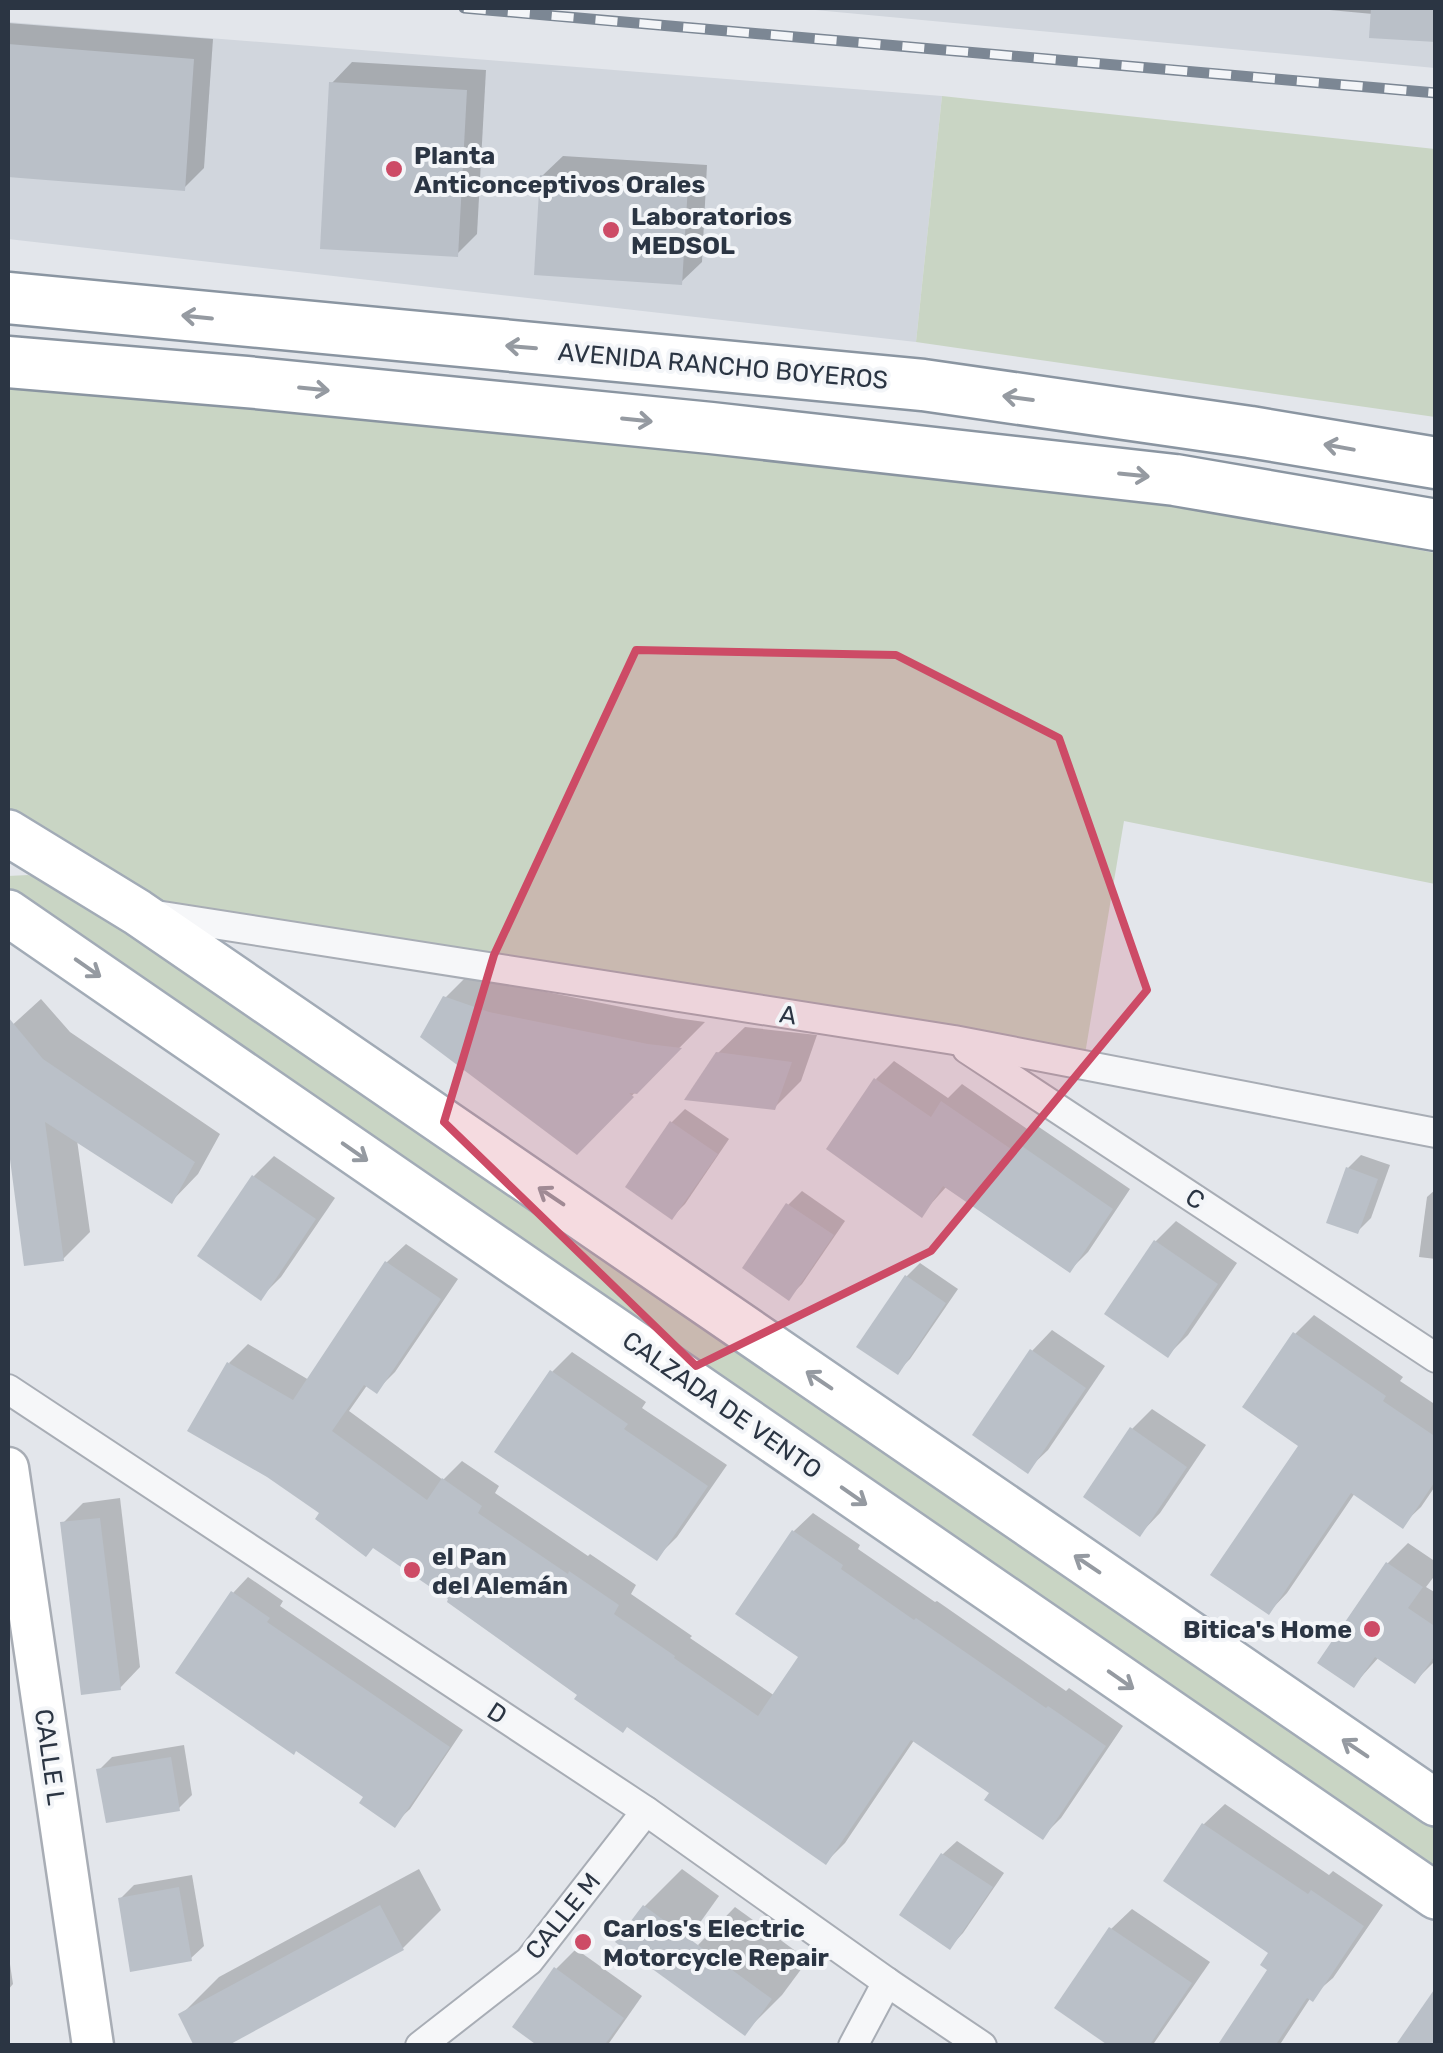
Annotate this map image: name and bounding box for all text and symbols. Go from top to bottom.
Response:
place label: Planta Anticonceptivos Orales [414,141,705,199]
marker: Planta Anticonceptivos Orales [383,158,405,180]
place label: Laboratorios MEDSOL [631,202,792,260]
marker: Laboratorios MEDSOL [600,219,622,241]
one-way arrow [182,307,214,326]
one-way arrow [505,337,537,356]
street label: AVENIDA RANCHO BOYEROS [557,337,889,395]
one-way arrow [297,380,329,399]
one-way arrow [1002,389,1035,407]
one-way arrow [621,411,653,430]
one-way arrow [1324,437,1356,456]
one-way arrow [1118,466,1150,485]
one-way arrow [73,957,101,978]
street label: A [777,999,799,1031]
one-way arrow [341,1142,369,1163]
street label: C [1180,1182,1210,1216]
one-way arrow [538,1186,565,1207]
street label: CALZADA DE VENTO [617,1325,827,1485]
one-way arrow [806,1370,834,1391]
one-way arrow [839,1485,867,1506]
place label: el Pan del Alemán [432,1542,568,1600]
one-way arrow [1074,1554,1102,1575]
marker: el Pan del Alemán [401,1559,423,1581]
place label: Bitica's Home [1183,1615,1352,1644]
marker: Bitica's Home [1361,1618,1383,1640]
one-way arrow [1107,1669,1135,1690]
street label: D [482,1696,512,1730]
street label: CALLE L [29,1707,71,1807]
one-way arrow [1342,1738,1370,1759]
street label: CALLE M [519,1867,607,1965]
place label: Carlos's Electric Motorcycle Repair [603,1914,830,1972]
marker: Carlos's Electric Motorcycle Repair [572,1931,594,1953]

